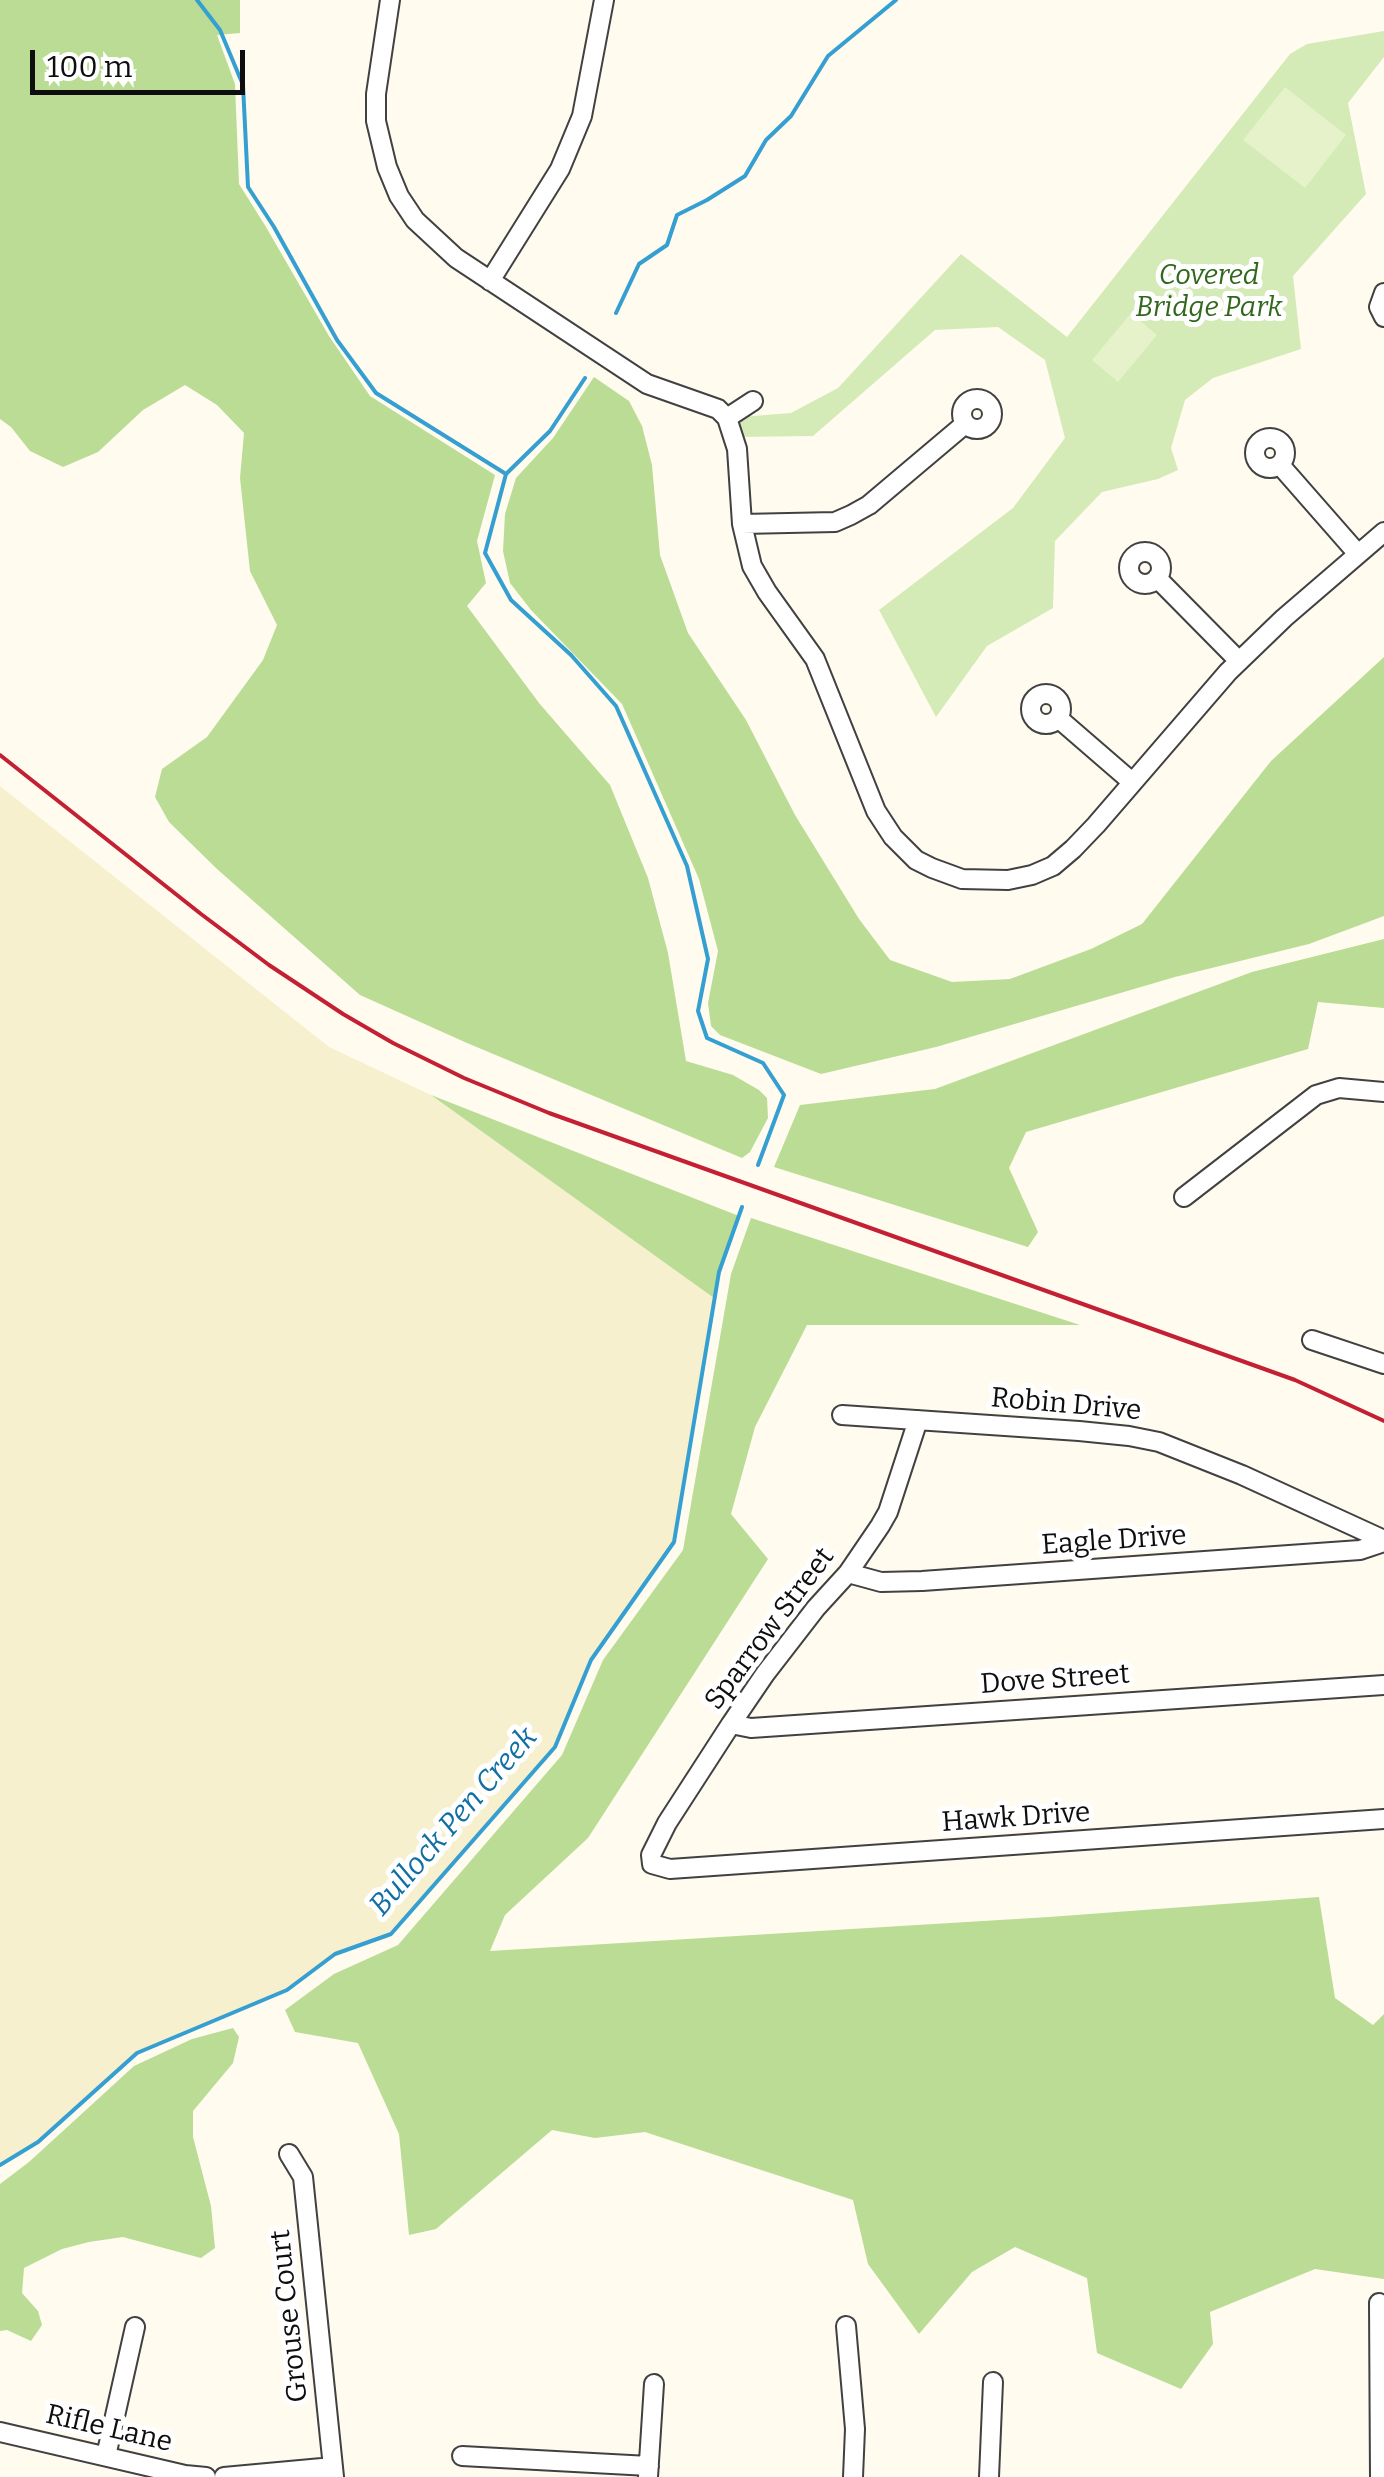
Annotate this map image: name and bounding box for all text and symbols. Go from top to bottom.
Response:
scale bar [35,30,250,92]
text: 100 m [47,49,132,85]
park label: Covered Bridge Park [1136,259,1282,325]
street label: Robin Drive [989,1382,1143,1428]
street label: Eagle Drive [1040,1519,1188,1563]
street label: Sparrow Street [698,1541,842,1717]
street label: Dove Street [979,1658,1131,1702]
water label: Bullock Pen Creek [362,1721,546,1923]
street label: Hawk Drive [940,1796,1092,1840]
street label: Grouse Court [264,2228,316,2404]
street label: Rifle Lane [42,2398,176,2460]

